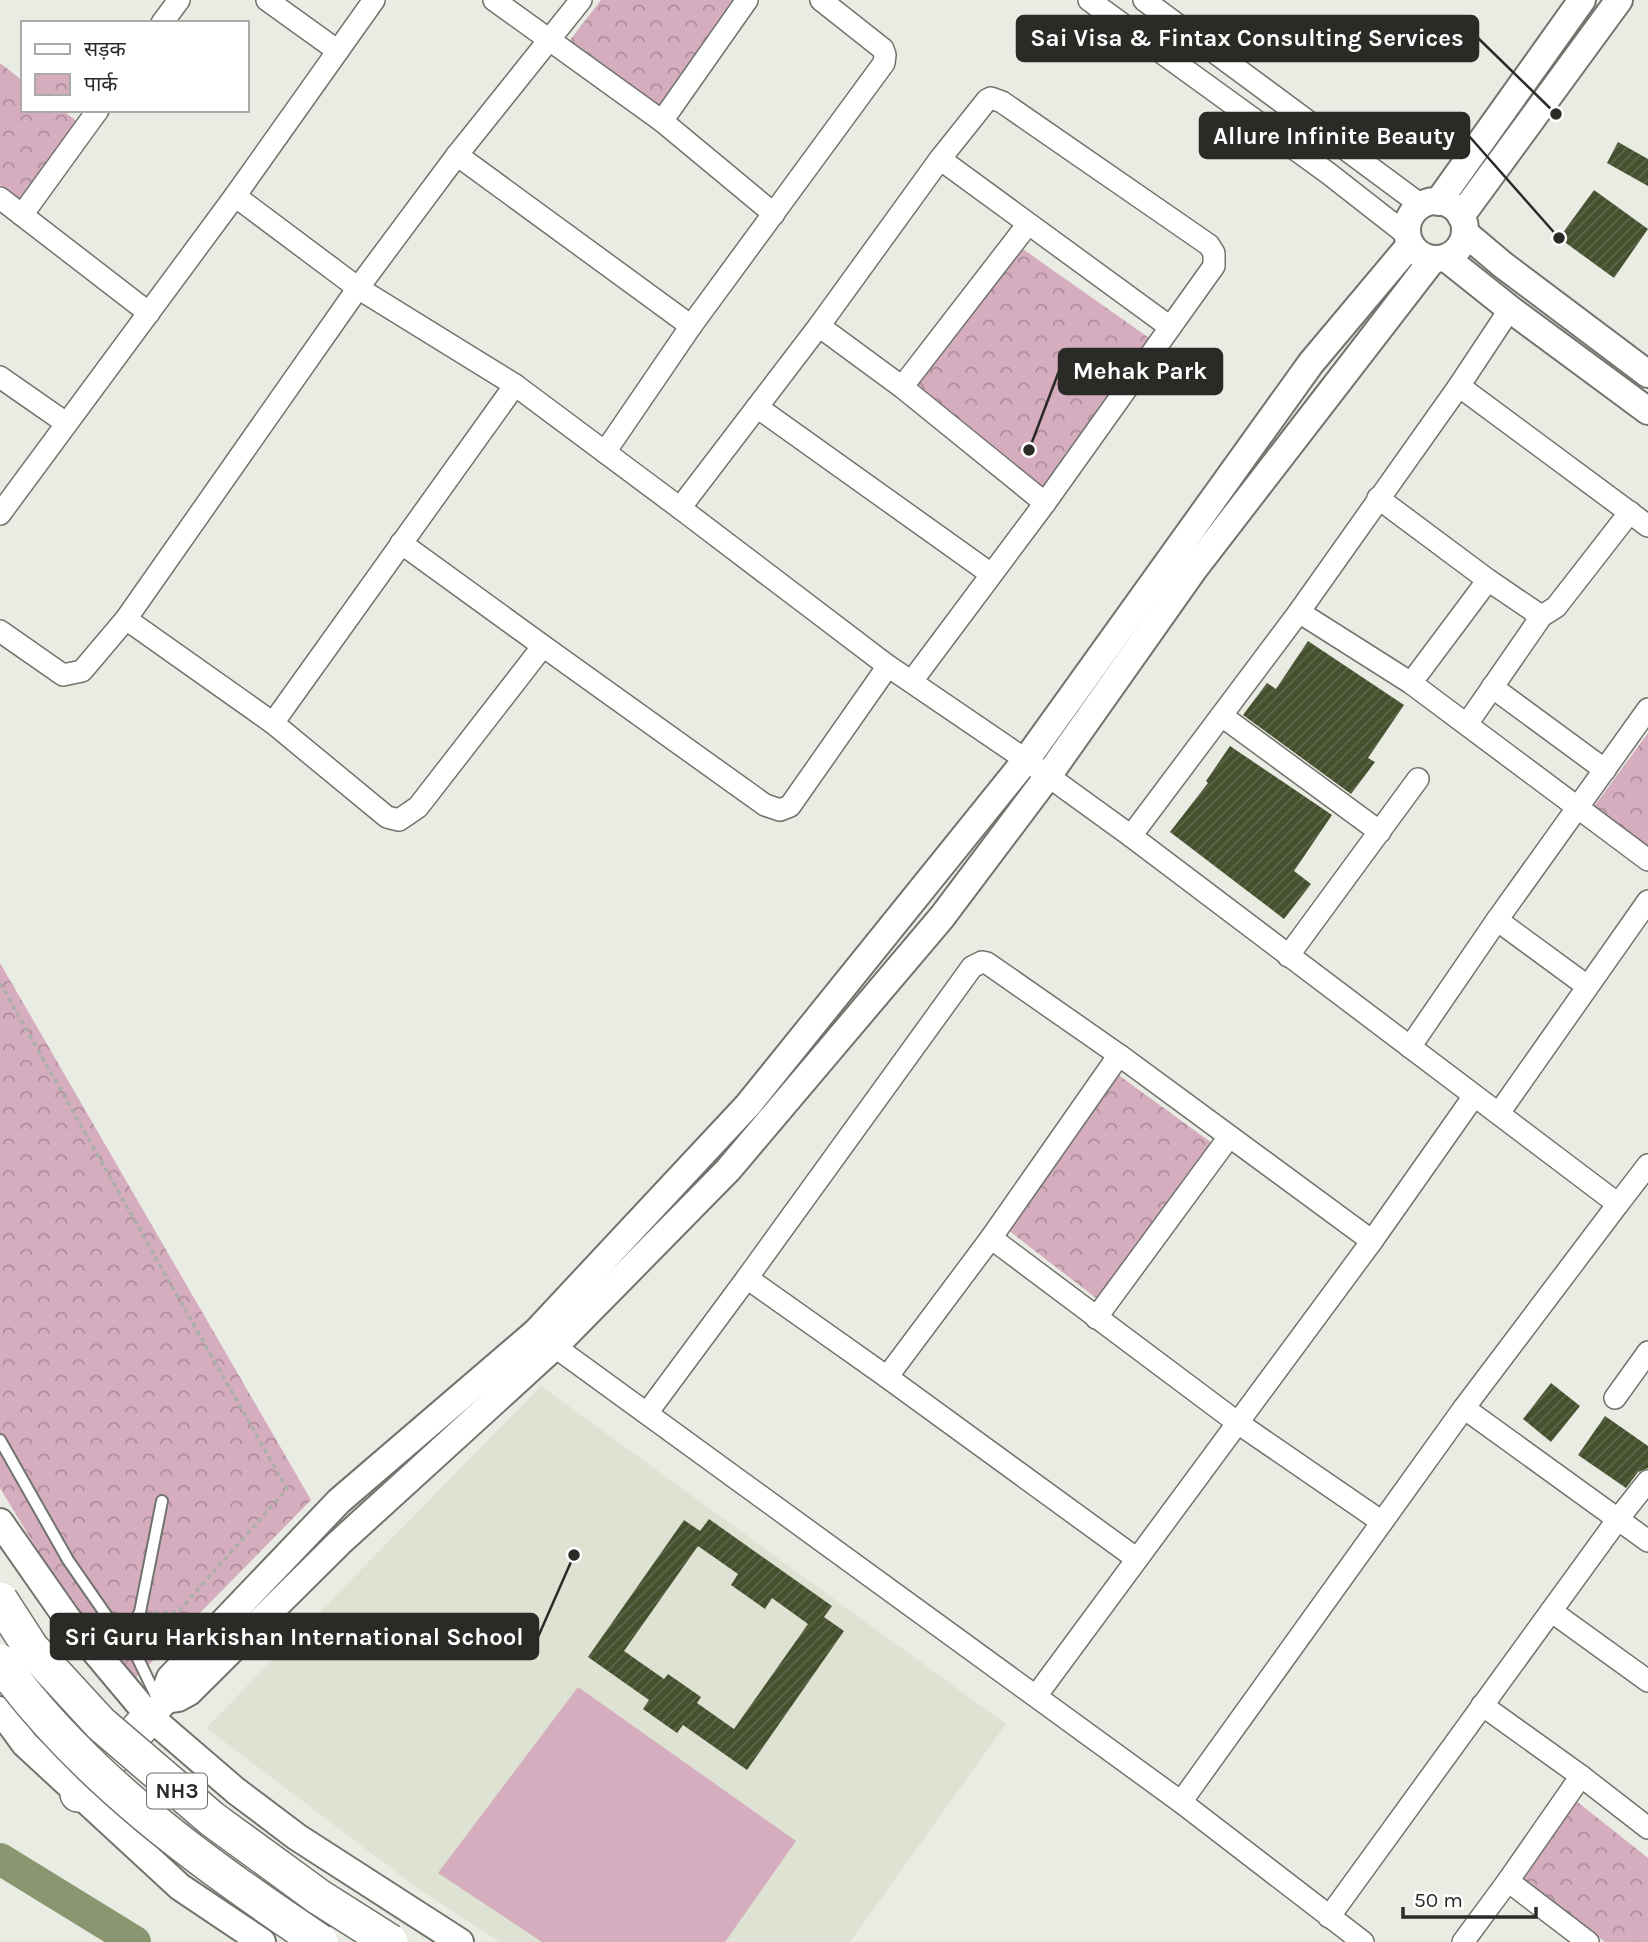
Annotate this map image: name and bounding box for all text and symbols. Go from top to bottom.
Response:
callout: Sai Visa & Fintax Consulting Services [1017,16,1478,61]
legend [21,21,248,112]
text: Sai Visa & Fintax Consulting Services [1030,24,1464,52]
text: सड़क [84,37,126,61]
text: पार्क [84,72,118,96]
callout: Allure Infinite Beauty [1200,113,1469,158]
text: Allure Infinite Beauty [1213,122,1455,150]
callout: Mehak Park [1059,349,1222,394]
text: Mehak Park [1073,357,1207,385]
callout: Sri Guru Harkishan International School [51,1614,538,1659]
text: Sri Guru Harkishan International School [64,1623,524,1651]
road number: NH3 [147,1774,207,1809]
scale bar [1403,1876,1536,1920]
text: 50 m [1414,1888,1463,1912]

